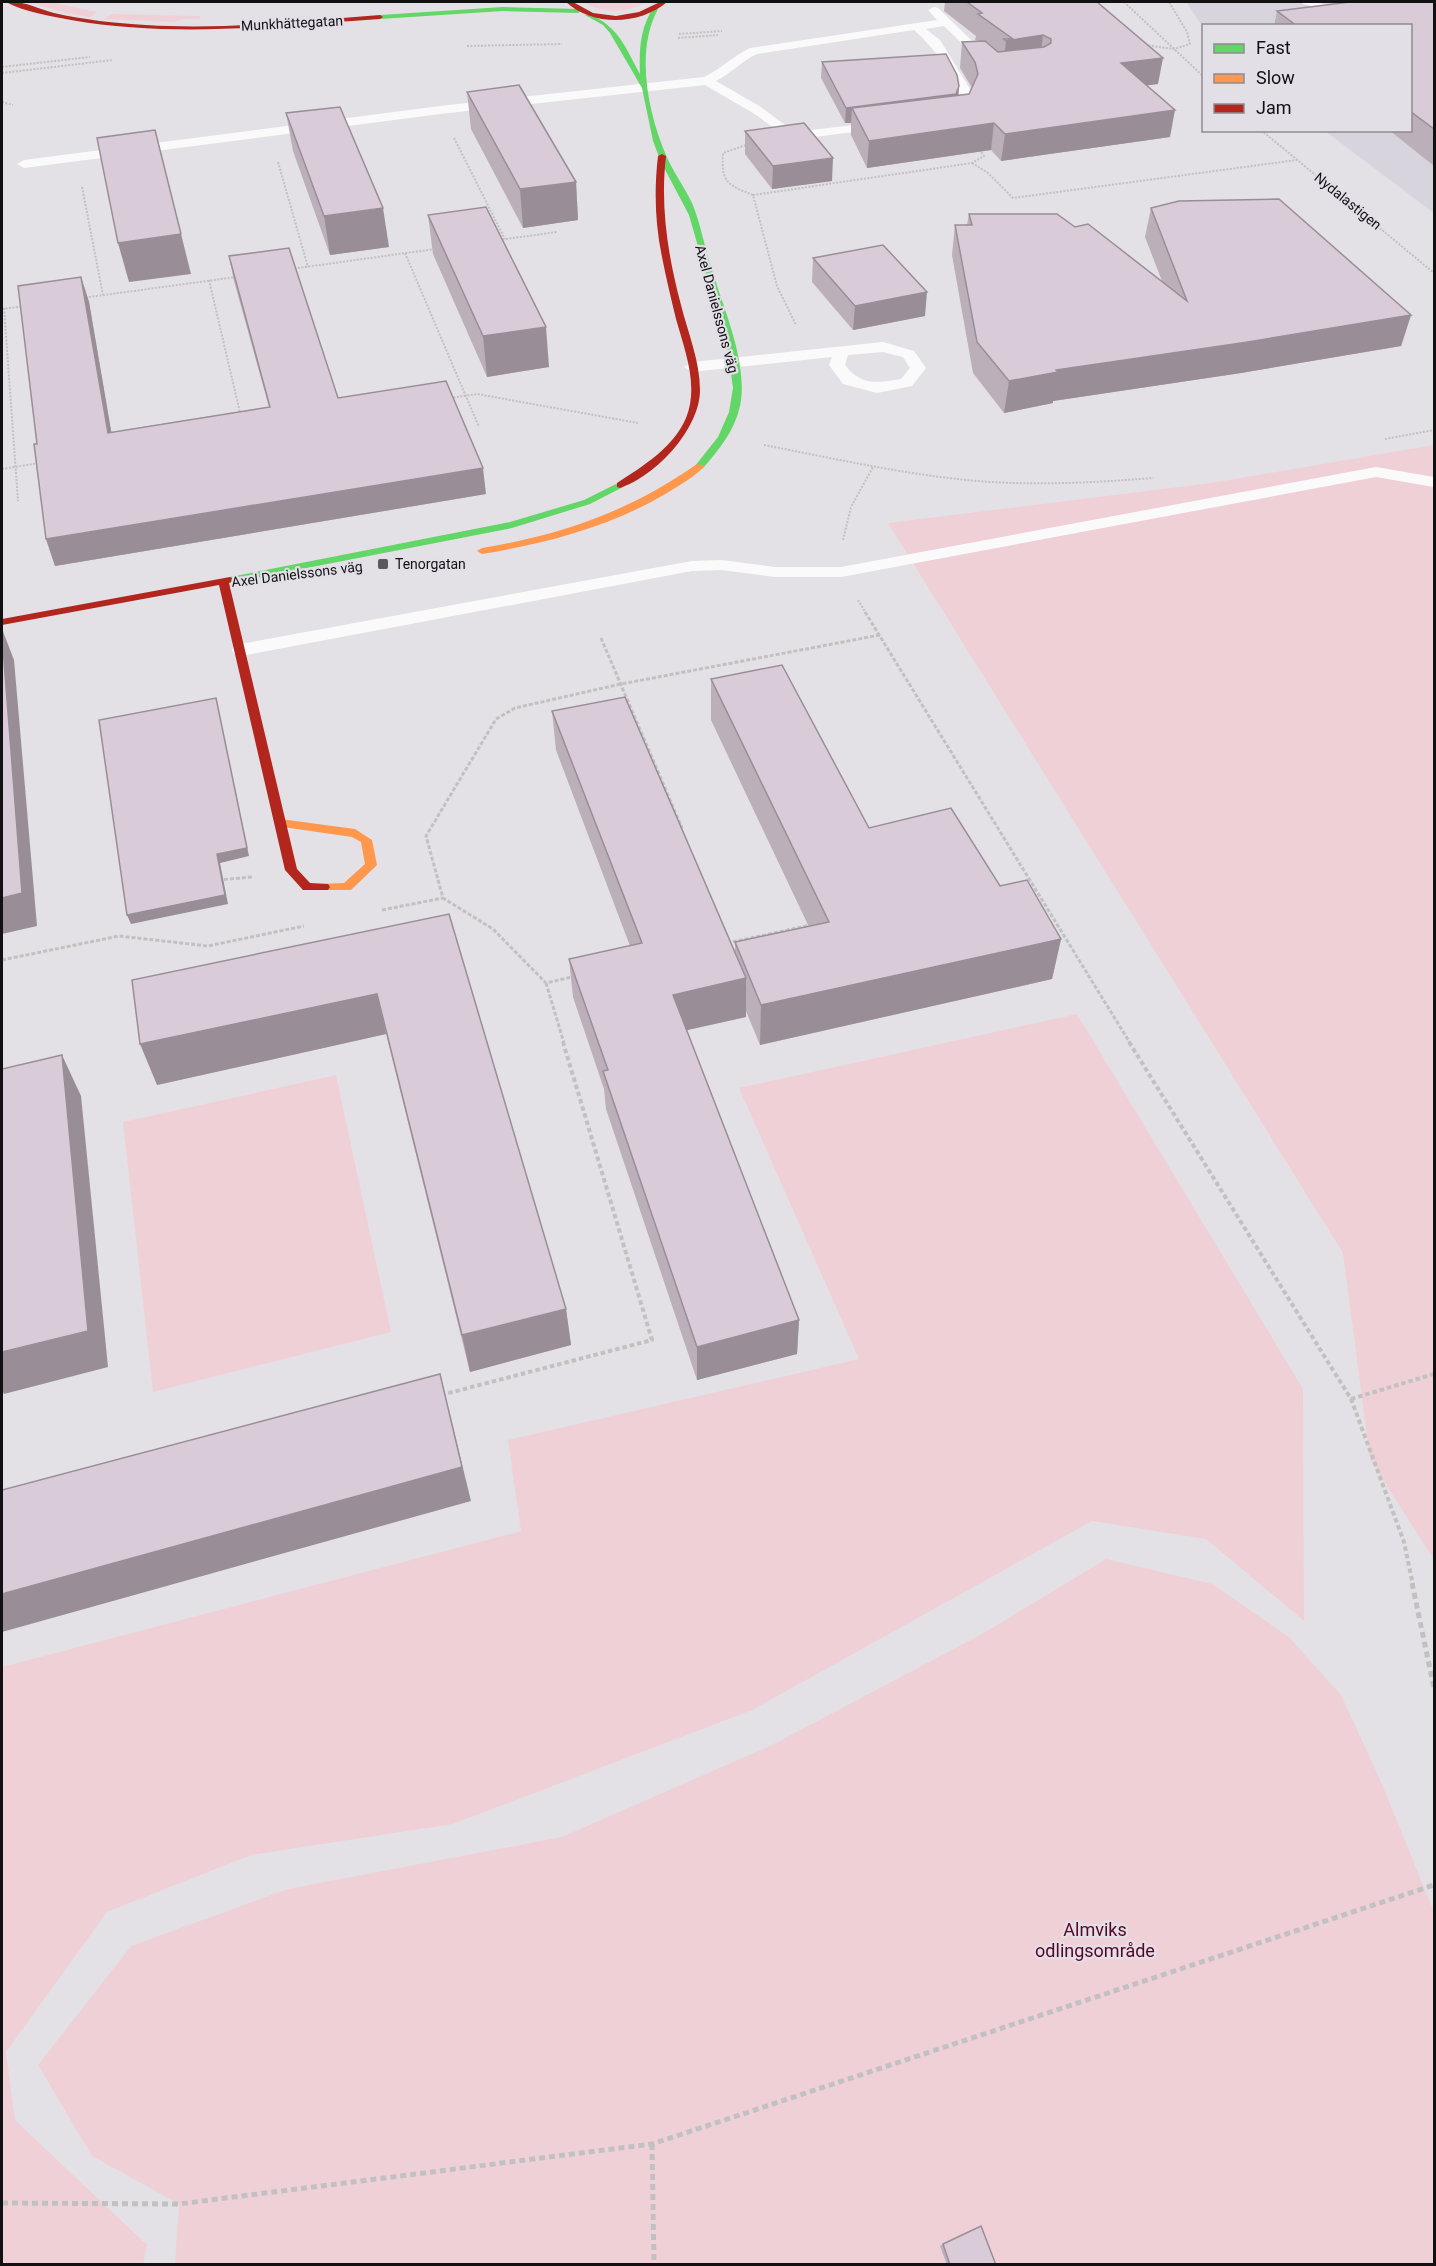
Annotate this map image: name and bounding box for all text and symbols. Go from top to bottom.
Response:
street label: Munkhättegatan [241,12,343,34]
legend [1202,24,1412,132]
text: Fast [1256,37,1291,58]
text: Slow [1256,67,1295,88]
text: Jam [1256,97,1292,118]
street label: Nydalastigen [1311,169,1385,233]
street label: Axel Danielssons väg [692,243,742,375]
place label: Tenorgatan [395,556,466,572]
marker: Tenorgatan [376,557,390,571]
street label: Axel Danielssons väg [231,558,363,590]
park label: Almviks odlingsområde [1035,1919,1155,1961]

